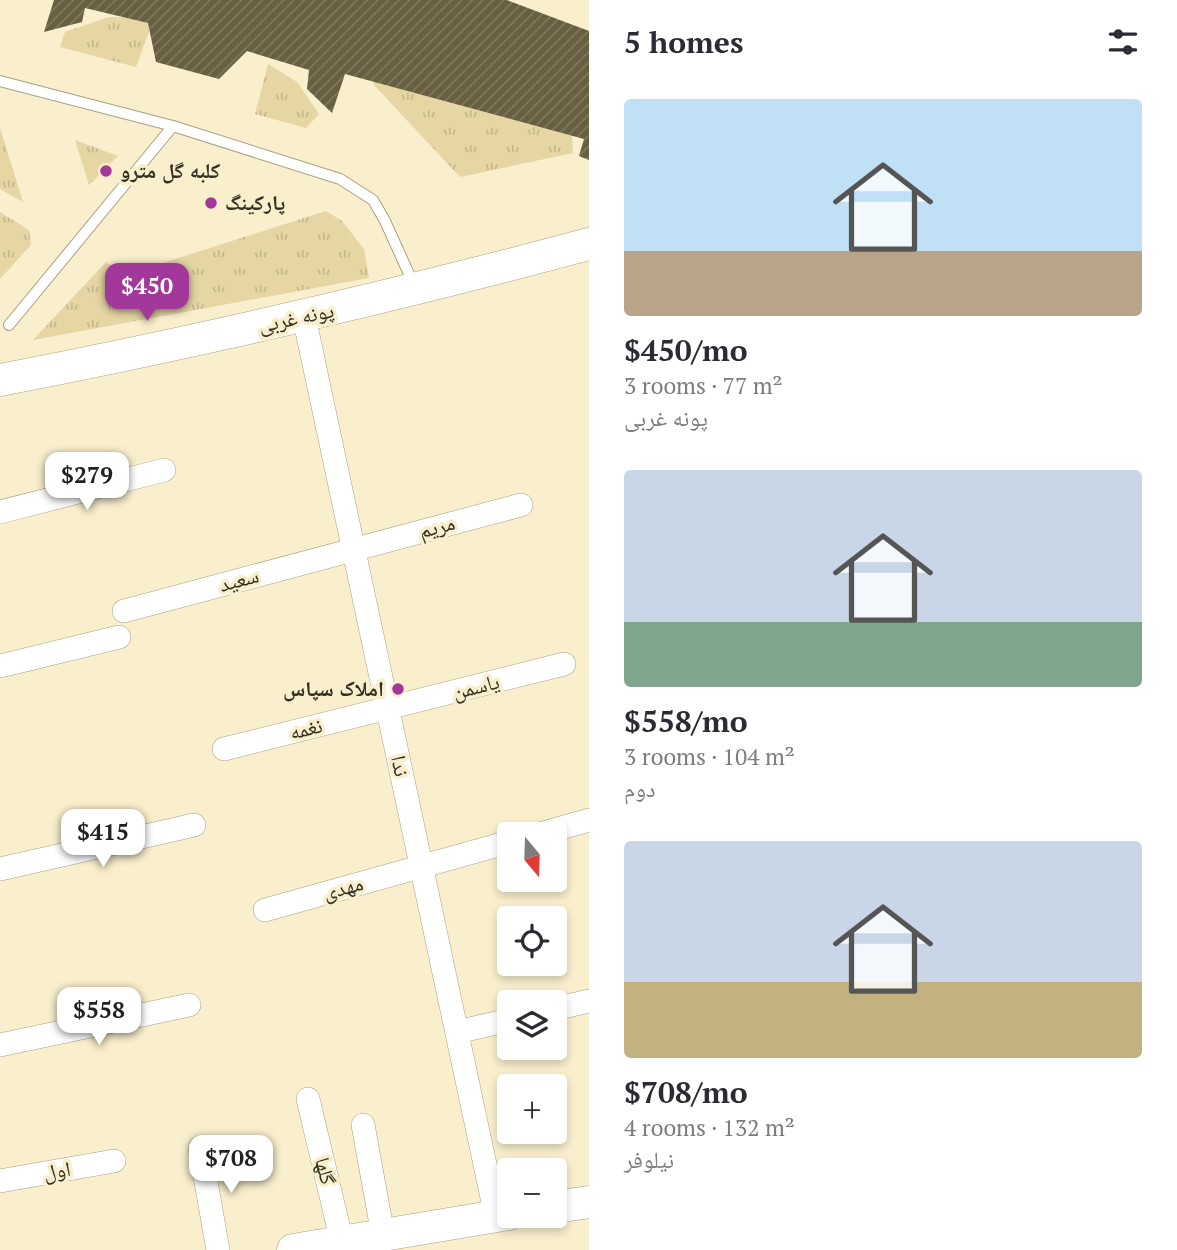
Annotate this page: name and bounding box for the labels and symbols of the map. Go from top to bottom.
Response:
place label: کلبه گل مترو [120,156,220,184]
marker: کلبه گل مترو [98,163,114,179]
place label: پارکینگ [225,188,285,216]
marker: پارکینگ [203,195,219,211]
pin: $450 [106,264,188,323]
street label: پونه غربی [255,295,336,339]
pin: $279 [46,452,128,512]
street label: مریم [416,508,458,545]
street label: سعید [216,560,262,598]
street label: یاسمن [449,667,502,705]
place label: املاک سپاس [283,674,384,702]
marker: املاک سپاس [390,681,406,697]
street label: نغمه [287,710,325,746]
street label: ندا [385,753,417,779]
pin: $415 [62,810,144,869]
north arrow [497,822,567,892]
street label: مهدی [320,868,366,906]
pin: $558 [58,988,140,1047]
pin: $708 [190,1136,272,1195]
street label: اول [41,1154,73,1186]
street label: گلها [309,1154,343,1188]

